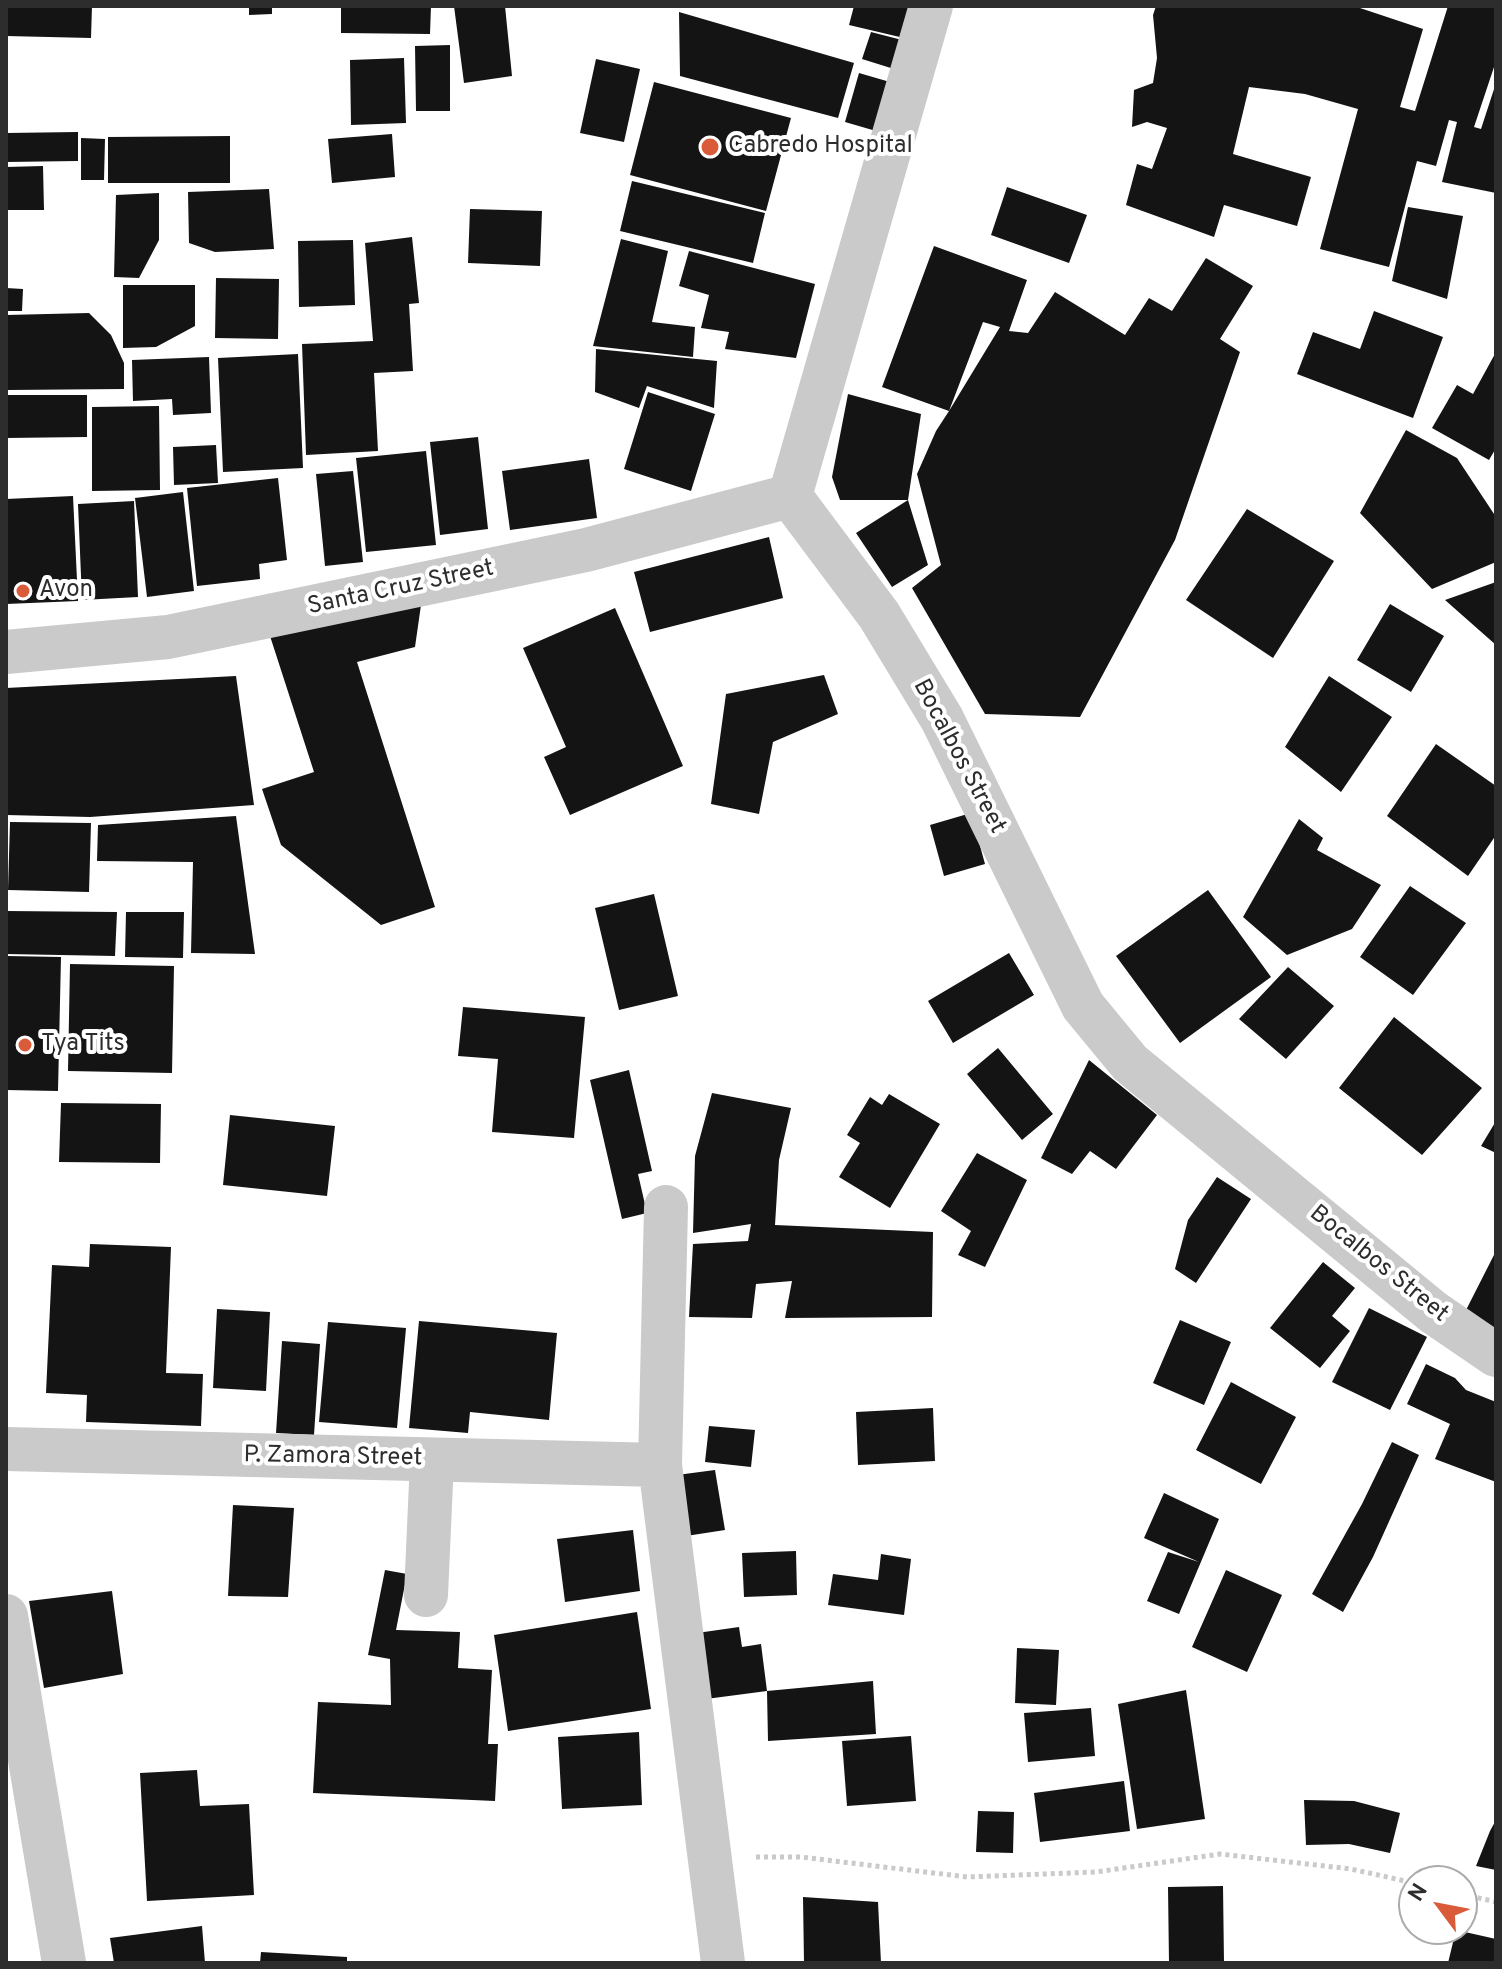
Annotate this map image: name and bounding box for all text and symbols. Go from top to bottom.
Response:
place label: Cabredo Hospital [728,133,913,161]
marker: Cabredo Hospital [699,136,721,158]
street label: Santa Cruz Street [305,555,497,623]
place label: Avon [39,577,93,605]
marker: Avon [14,582,32,600]
street label: Bocalbos Street [905,675,1011,839]
place label: Tya Tits [41,1031,125,1059]
marker: Tya Tits [16,1036,34,1054]
street label: Bocalbos Street [1303,1200,1453,1330]
street label: P. Zamora Street [243,1442,423,1474]
north arrow [1398,1865,1478,1945]
text: N [1403,1879,1435,1907]

